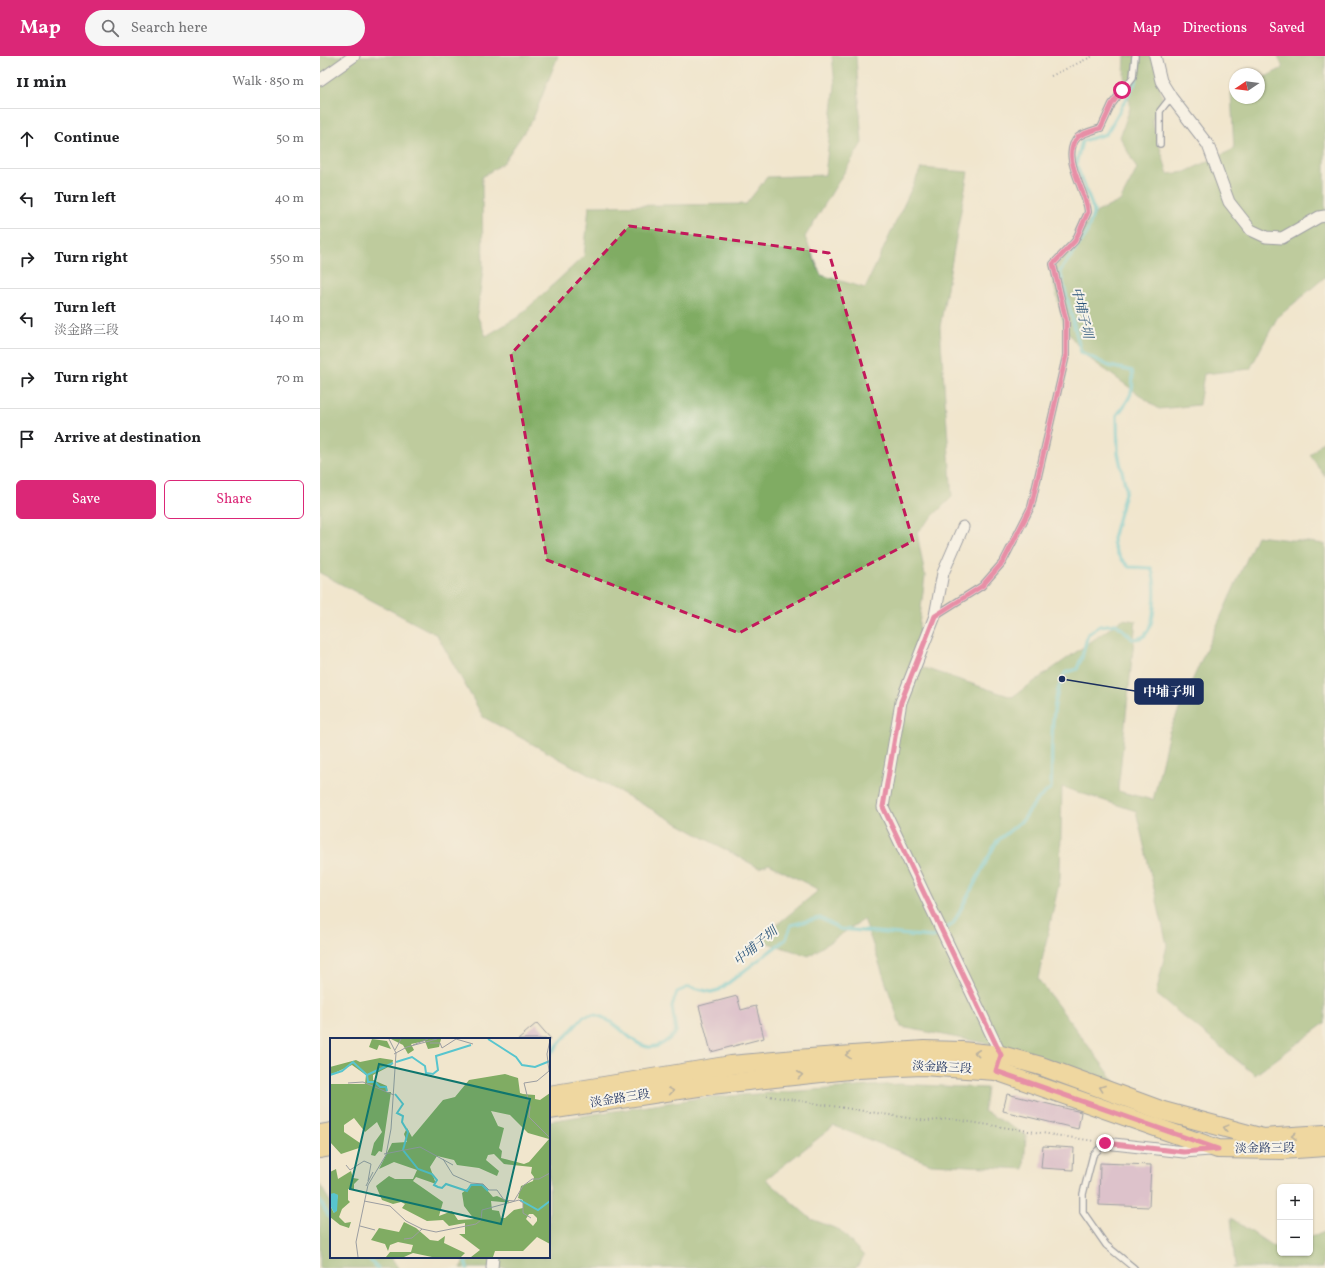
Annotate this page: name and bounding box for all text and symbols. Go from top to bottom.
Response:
search box [85,10,365,46]
text: Map [20,15,61,41]
icon: search [99,17,121,39]
text: Search here [131,18,208,39]
text: Map [1133,19,1161,38]
text: Directions [1183,19,1247,38]
text: Saved [1269,19,1305,38]
north arrow [1229,68,1265,104]
text: 11 min [16,71,67,94]
text: Walk · 850 m [232,73,304,91]
route start [1113,81,1131,99]
icon: ahead [16,128,38,150]
text: Continue [54,128,119,149]
text: 50 m [276,130,304,148]
icon: left [16,188,38,210]
text: Turn left [54,188,116,209]
text: 40 m [275,190,304,208]
icon: right [16,248,38,270]
text: Turn right [54,248,128,269]
text: 550 m [270,250,304,268]
water label: 中埔子圳 [1066,286,1097,342]
text: Turn left [54,298,116,319]
icon: left [16,308,38,330]
text: 140 m [270,310,304,328]
text: 淡金路三段 [54,322,119,340]
icon: right [16,368,38,390]
text: Turn right [54,368,128,389]
text: 70 m [276,370,304,388]
icon: arrive [16,428,38,450]
text: Arrive at destination [54,428,201,449]
button: Save [16,480,156,519]
button: Share [164,480,304,519]
callout: 中埔子圳 [1135,679,1203,704]
text: 中埔子圳 [1143,684,1195,702]
water label: 中埔子圳 [730,922,783,971]
inset map [330,1038,550,1258]
one-way arrow [974,1049,981,1058]
one-way arrow [845,1051,851,1060]
street label: 淡金路三段 [912,1058,972,1078]
one-way arrow [796,1071,803,1080]
one-way arrow [1099,1085,1106,1093]
street label: 淡金路三段 [589,1086,651,1112]
one-way arrow [667,1087,674,1096]
one-way arrow [1222,1124,1229,1132]
one-way arrow [1291,1131,1297,1140]
route end [1096,1134,1114,1152]
street label: 淡金路三段 [1235,1140,1295,1158]
map controls [1277,1184,1313,1256]
button: + [1277,1184,1313,1220]
button: − [1277,1220,1313,1256]

